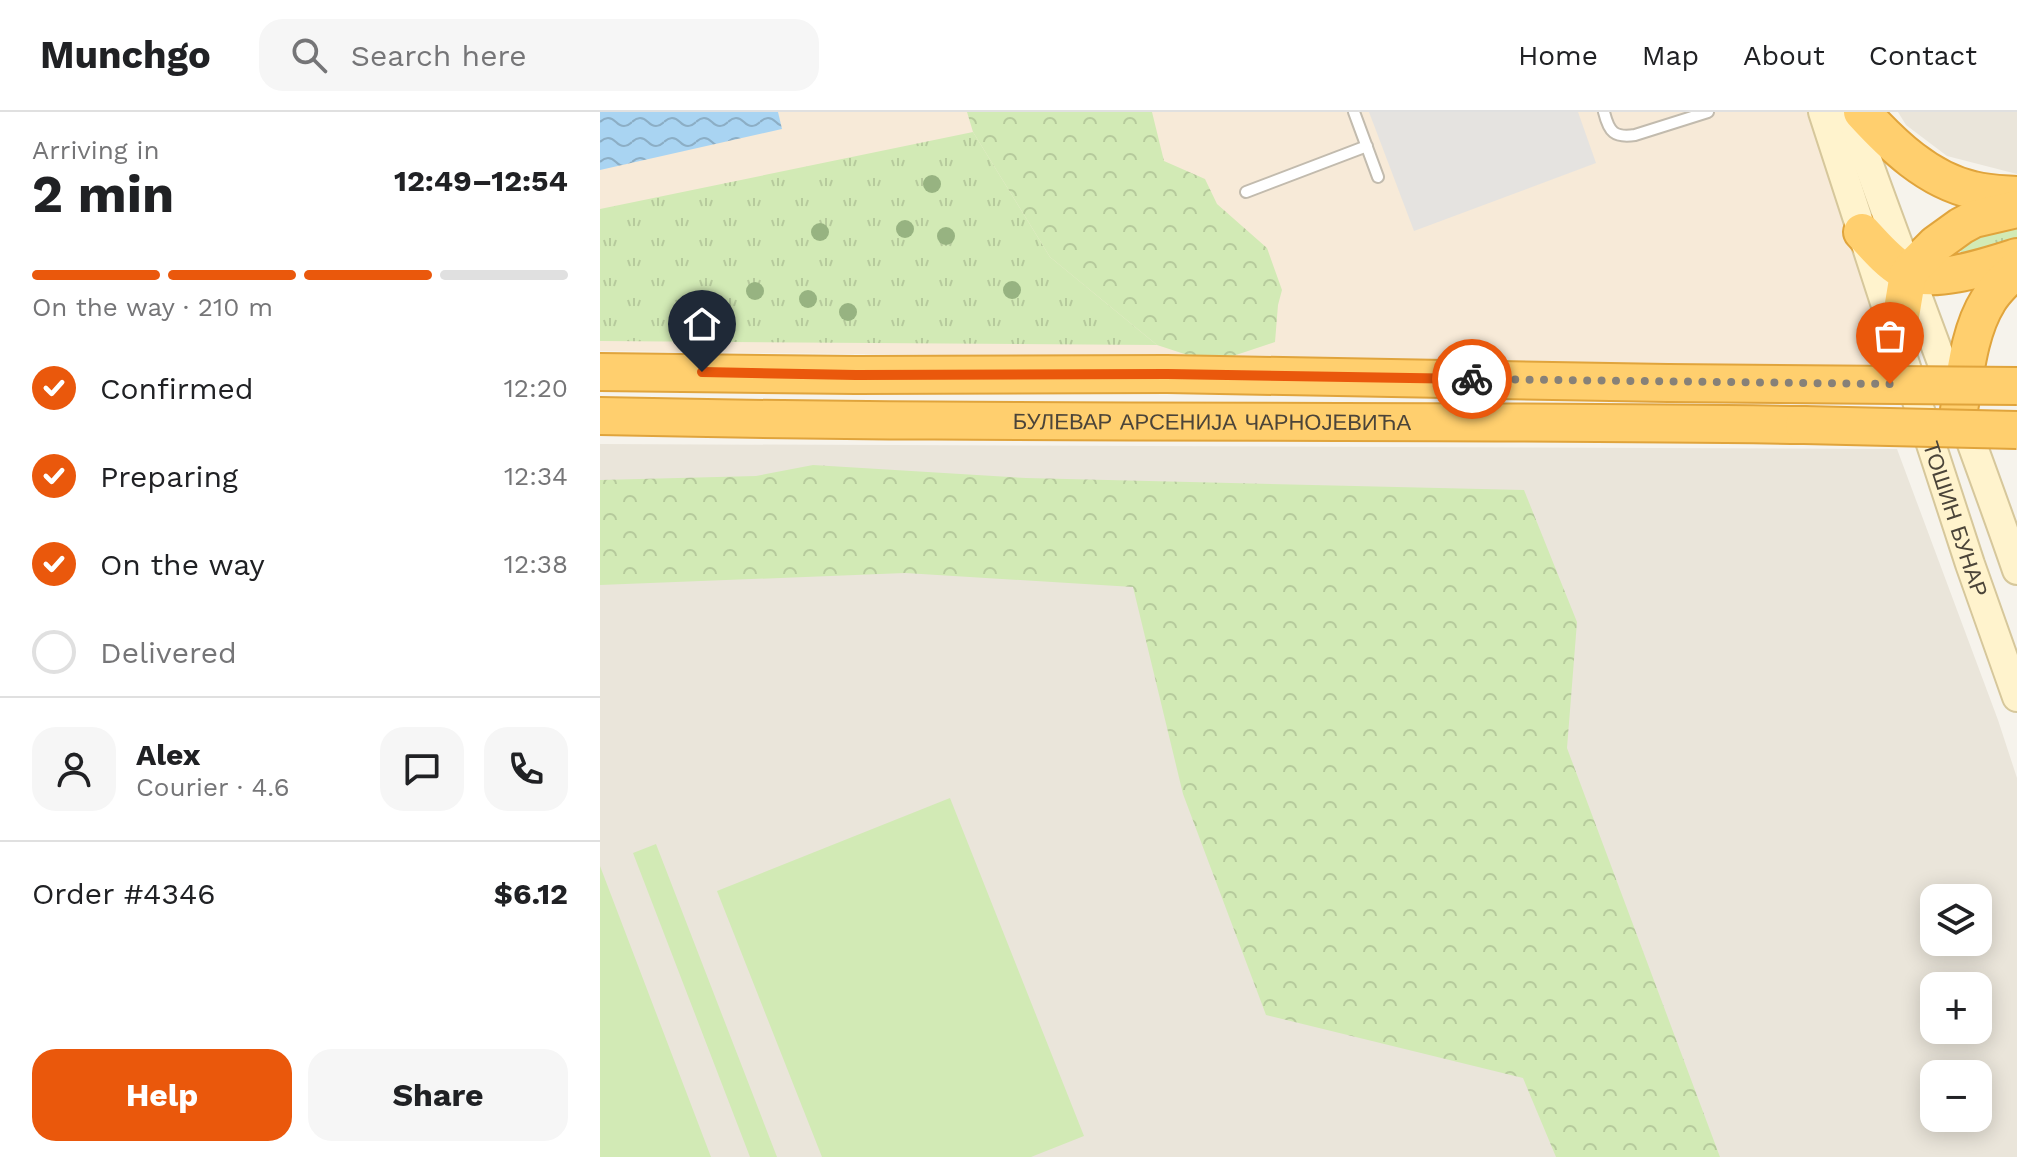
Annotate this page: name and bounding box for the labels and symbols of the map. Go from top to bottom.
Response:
pin [668,290,736,372]
pin [1856,302,1924,384]
courier [1432,339,1512,419]
street label: БУЛЕВАР АРСЕНИЈА ЧАРНОЈЕВИЋА [1013,409,1412,435]
street label: ТОШИН БУНАР [1918,438,1993,600]

